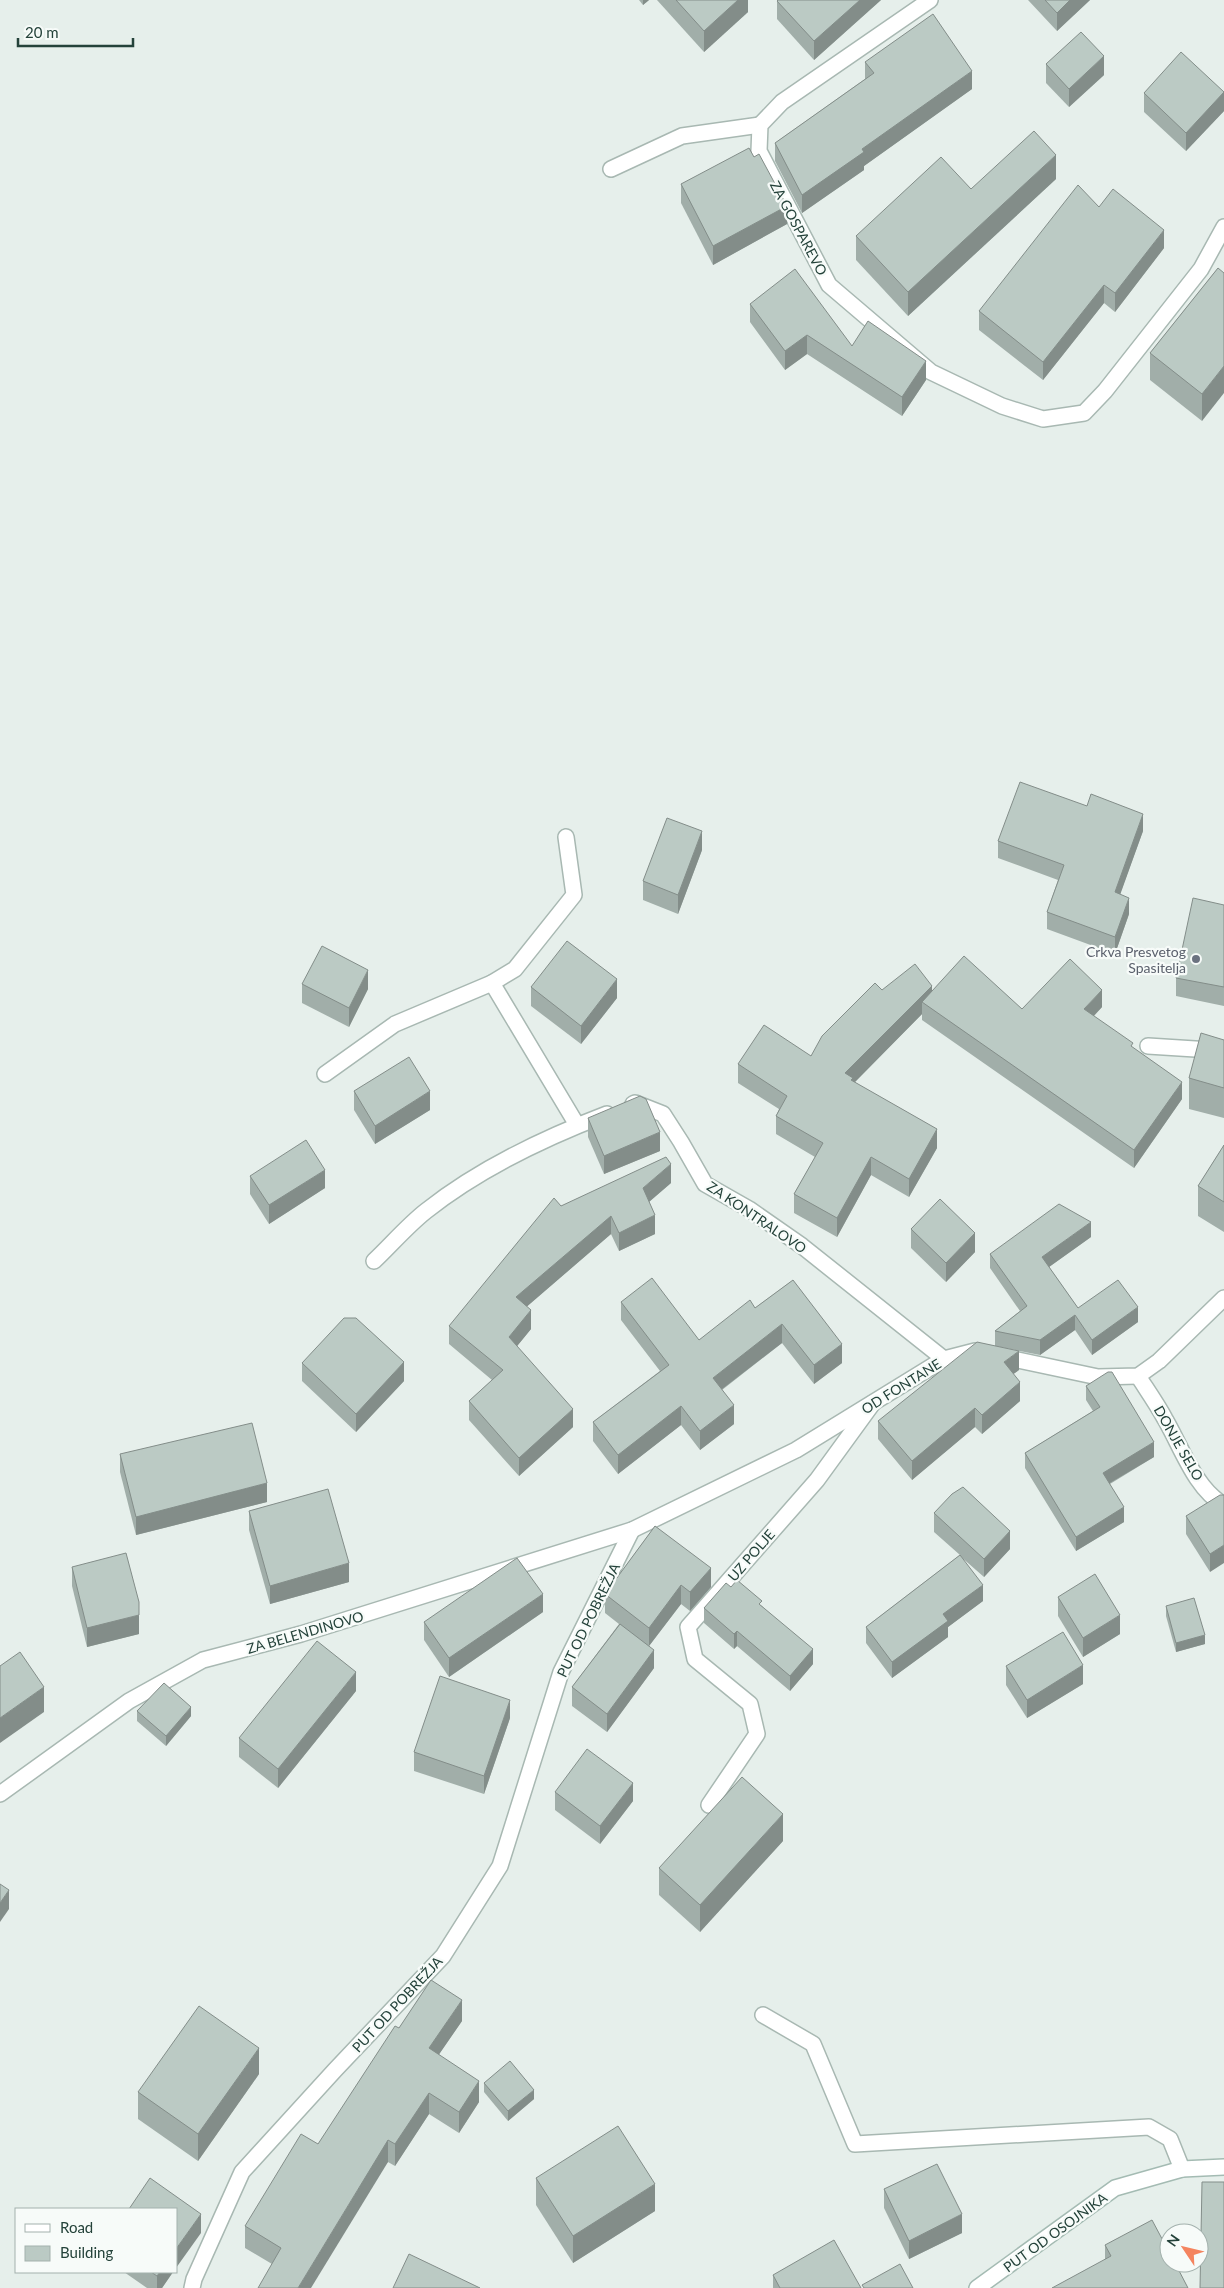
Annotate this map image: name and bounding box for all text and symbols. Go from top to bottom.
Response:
scale bar [18,15,132,47]
text: 20 m [25,23,59,41]
street label: ZA GOSPAREVO [767,178,831,278]
place label: Crkva Presvetog Spasitelja [1086,943,1186,976]
marker: Crkva Presvetog Spasitelja [1190,953,1202,965]
street label: ZA KONTRALOVO [704,1177,810,1257]
street label: OD FONTANE [858,1355,944,1417]
street label: DONJE SELO [1151,1402,1207,1484]
street label: UZ POLJE [724,1526,778,1584]
street label: PUT OD POBREŽJA [553,1560,623,1680]
street label: ZA BELENDINOVO [245,1607,365,1657]
street label: PUT OD POBREŽJA [348,1952,446,2055]
street label: PUT OD OSOJNIKA [1000,2188,1111,2275]
legend [15,2208,178,2273]
text: Road [60,2218,93,2236]
north arrow [1159,2223,1209,2273]
text: N [1163,2231,1183,2250]
text: Building [60,2243,113,2261]

